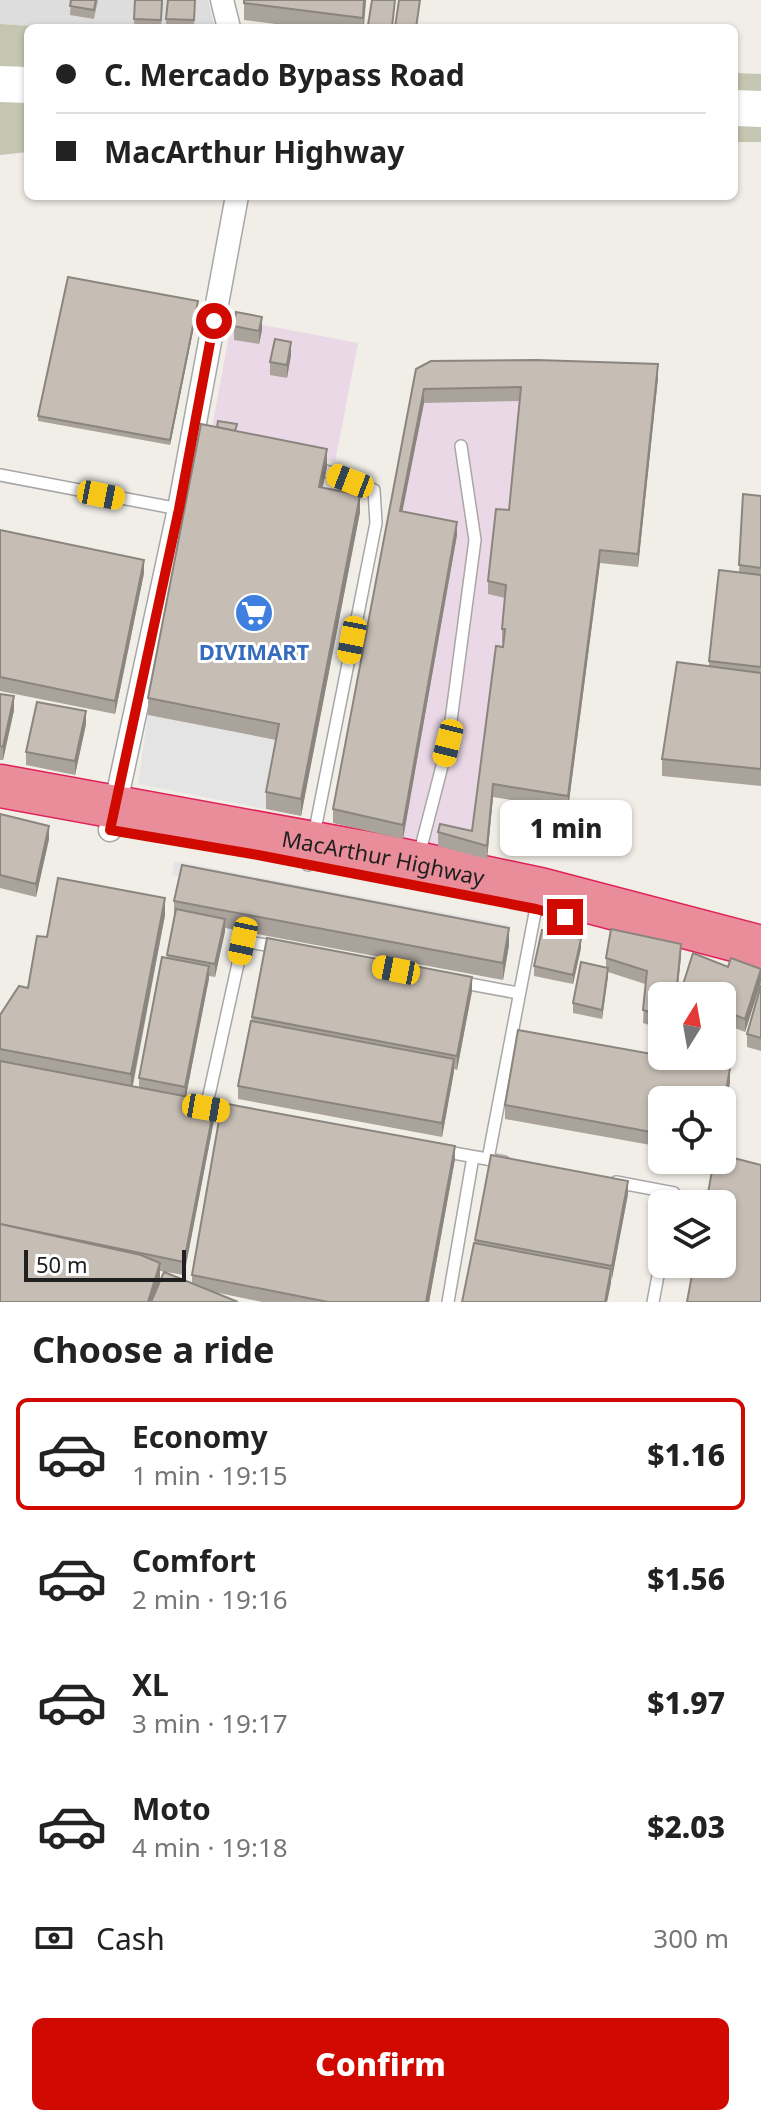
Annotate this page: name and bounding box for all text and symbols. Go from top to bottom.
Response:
text: C. Mercado Bypass Road [104,54,465,95]
text: MacArthur Highway [104,131,404,172]
route start [196,303,232,339]
car [323,461,377,501]
car [75,479,127,511]
supermarket icon: DIVIMART [233,592,275,634]
car [336,614,368,666]
place label: DIVIMART [199,636,310,666]
car [431,717,465,769]
callout: 1 min [499,801,631,857]
text: 1 min [530,810,602,846]
street label: MacArthur Highway [280,823,488,892]
route end [547,899,583,935]
car [226,915,260,967]
car [370,954,422,986]
north arrow [648,982,736,1070]
map controls [648,982,736,1278]
button: locate [648,1086,736,1174]
car [180,1092,232,1124]
button: layers [648,1190,736,1278]
scale bar [24,1246,186,1282]
text: 50 m [36,1249,87,1279]
text: Choose a ride [32,1325,274,1374]
text: Economy [132,1416,268,1457]
icon: car [36,1418,108,1490]
text: $1.16 [647,1434,725,1475]
text: 1 min · 19:15 [132,1457,288,1493]
text: Comfort [132,1540,256,1581]
icon: car [36,1542,108,1614]
text: $1.56 [647,1558,725,1599]
text: 2 min · 19:16 [132,1581,288,1617]
text: XL [132,1664,169,1705]
icon: car [36,1666,108,1738]
text: $1.97 [647,1682,725,1723]
text: 3 min · 19:17 [132,1705,288,1741]
text: Moto [132,1788,211,1829]
icon: car [36,1790,108,1862]
text: $2.03 [647,1806,725,1847]
text: 4 min · 19:18 [132,1829,288,1865]
icon: cash [32,1916,76,1960]
text: Cash [96,1918,165,1959]
text: 300 m [653,1920,729,1956]
button: Confirm [32,2018,729,2110]

